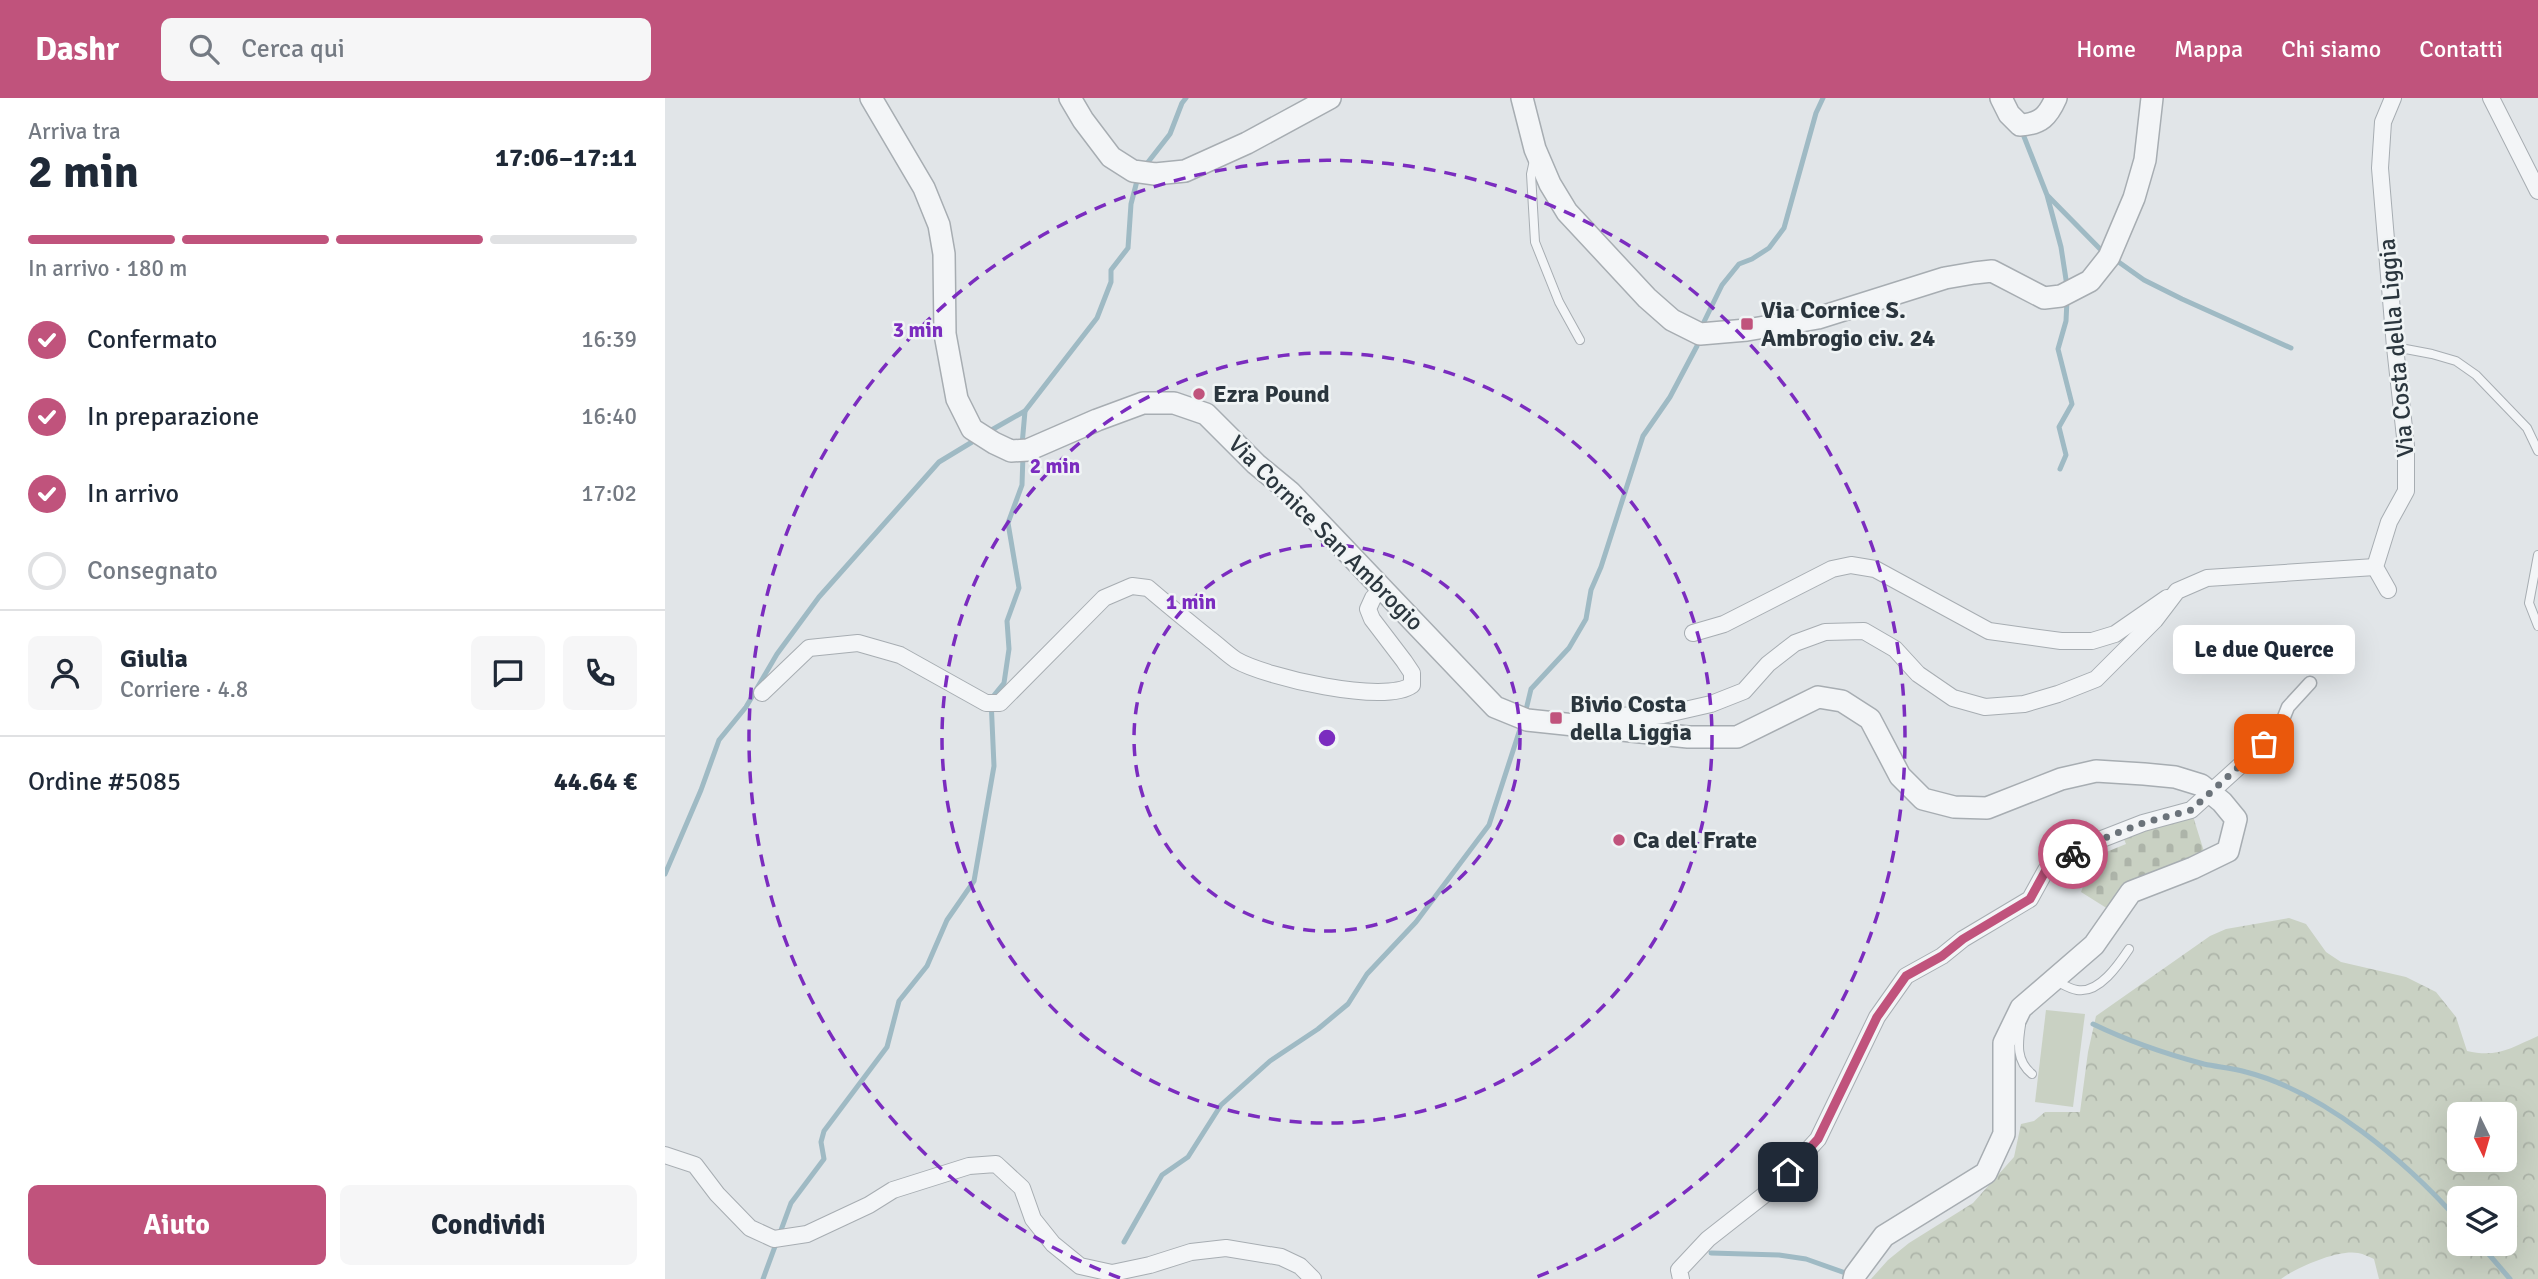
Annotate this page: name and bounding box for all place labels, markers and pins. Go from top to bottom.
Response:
place label: Via Cornice S. Ambrogio civ. 24 [1761,295,1935,353]
marker: Via Cornice S. Ambrogio civ. 24 [1739,316,1755,332]
place label: Ezra Pound [1213,379,1330,409]
marker: Ezra Pound [1191,386,1207,402]
callout: Le due Querce [2173,625,2355,674]
place label: Bivio Costa della Liggia [1570,689,1692,747]
marker: Bivio Costa della Liggia [1548,710,1564,726]
pin [2234,714,2294,774]
centre of rings [1315,726,1339,750]
place label: Ca del Frate [1633,825,1757,855]
marker: Ca del Frate [1611,832,1627,848]
pin [1758,1142,1818,1202]

